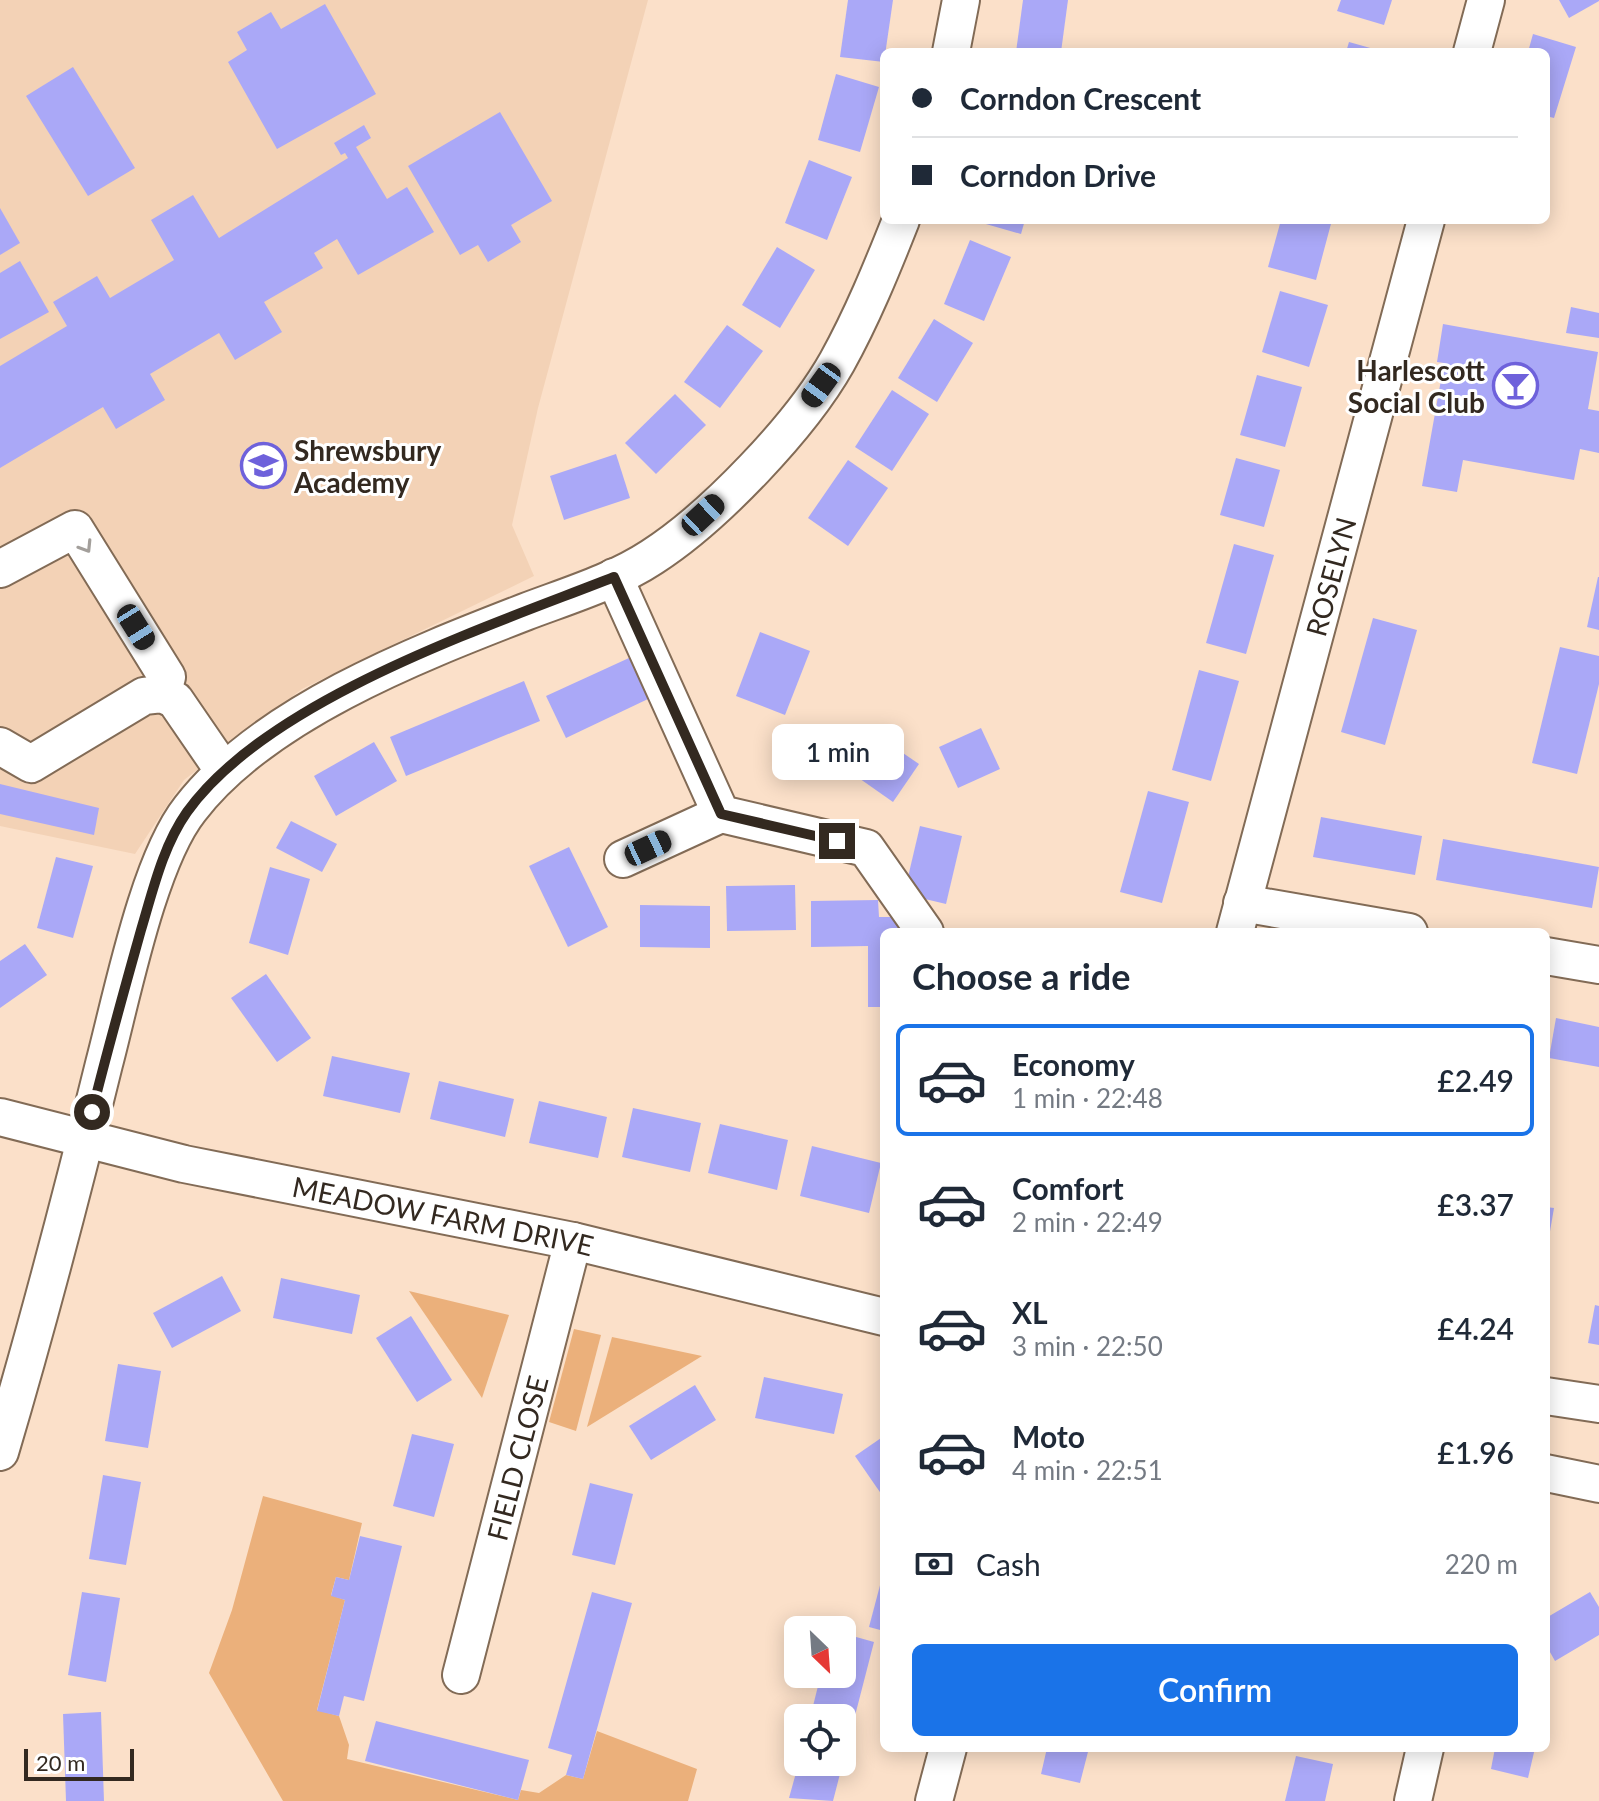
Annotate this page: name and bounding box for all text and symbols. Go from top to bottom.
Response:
text: Corndon Crescent [960,80,1201,116]
text: Corndon Drive [960,157,1156,193]
place label: Harlescott Social Club [1348,353,1485,419]
car [797,359,845,411]
bar icon: Harlescott Social Club [1492,362,1540,410]
place label: Shrewsbury Academy [293,433,441,499]
school or university icon: Shrewsbury Academy [239,442,287,490]
car [677,490,729,540]
street label: ROSELYN [1298,513,1363,640]
one-way arrow [76,538,91,552]
car [113,600,159,654]
callout: 1 min [771,725,903,781]
text: 1 min [806,736,870,768]
route end [819,823,855,859]
car [621,827,675,869]
text: Choose a ride [912,954,1131,998]
icon: car [916,1044,988,1116]
text: Economy [1012,1046,1135,1082]
text: £2.49 [1437,1062,1514,1098]
text: 1 min · 22:48 [1012,1082,1163,1114]
route start [74,1094,110,1130]
icon: car [916,1168,988,1240]
street label: MEADOW FARM DRIVE [290,1169,597,1262]
text: Comfort [1012,1170,1124,1206]
text: £3.37 [1437,1186,1514,1222]
text: 2 min · 22:49 [1012,1206,1163,1238]
icon: car [916,1292,988,1364]
text: XL [1012,1294,1048,1330]
text: £4.24 [1437,1310,1514,1346]
text: 3 min · 22:50 [1012,1330,1163,1362]
street label: FIELD CLOSE [479,1372,555,1544]
icon: car [916,1416,988,1488]
text: Moto [1012,1418,1085,1454]
text: £1.96 [1437,1434,1514,1470]
text: 4 min · 22:51 [1012,1454,1163,1486]
icon: cash [912,1542,956,1586]
text: Cash [976,1546,1041,1582]
text: 220 m [1445,1548,1518,1580]
north arrow [784,1616,856,1688]
map controls [784,1616,856,1776]
button: Confirm [912,1644,1518,1736]
button: locate [784,1704,856,1776]
scale bar [24,1745,134,1781]
text: 20 m [36,1749,85,1776]

